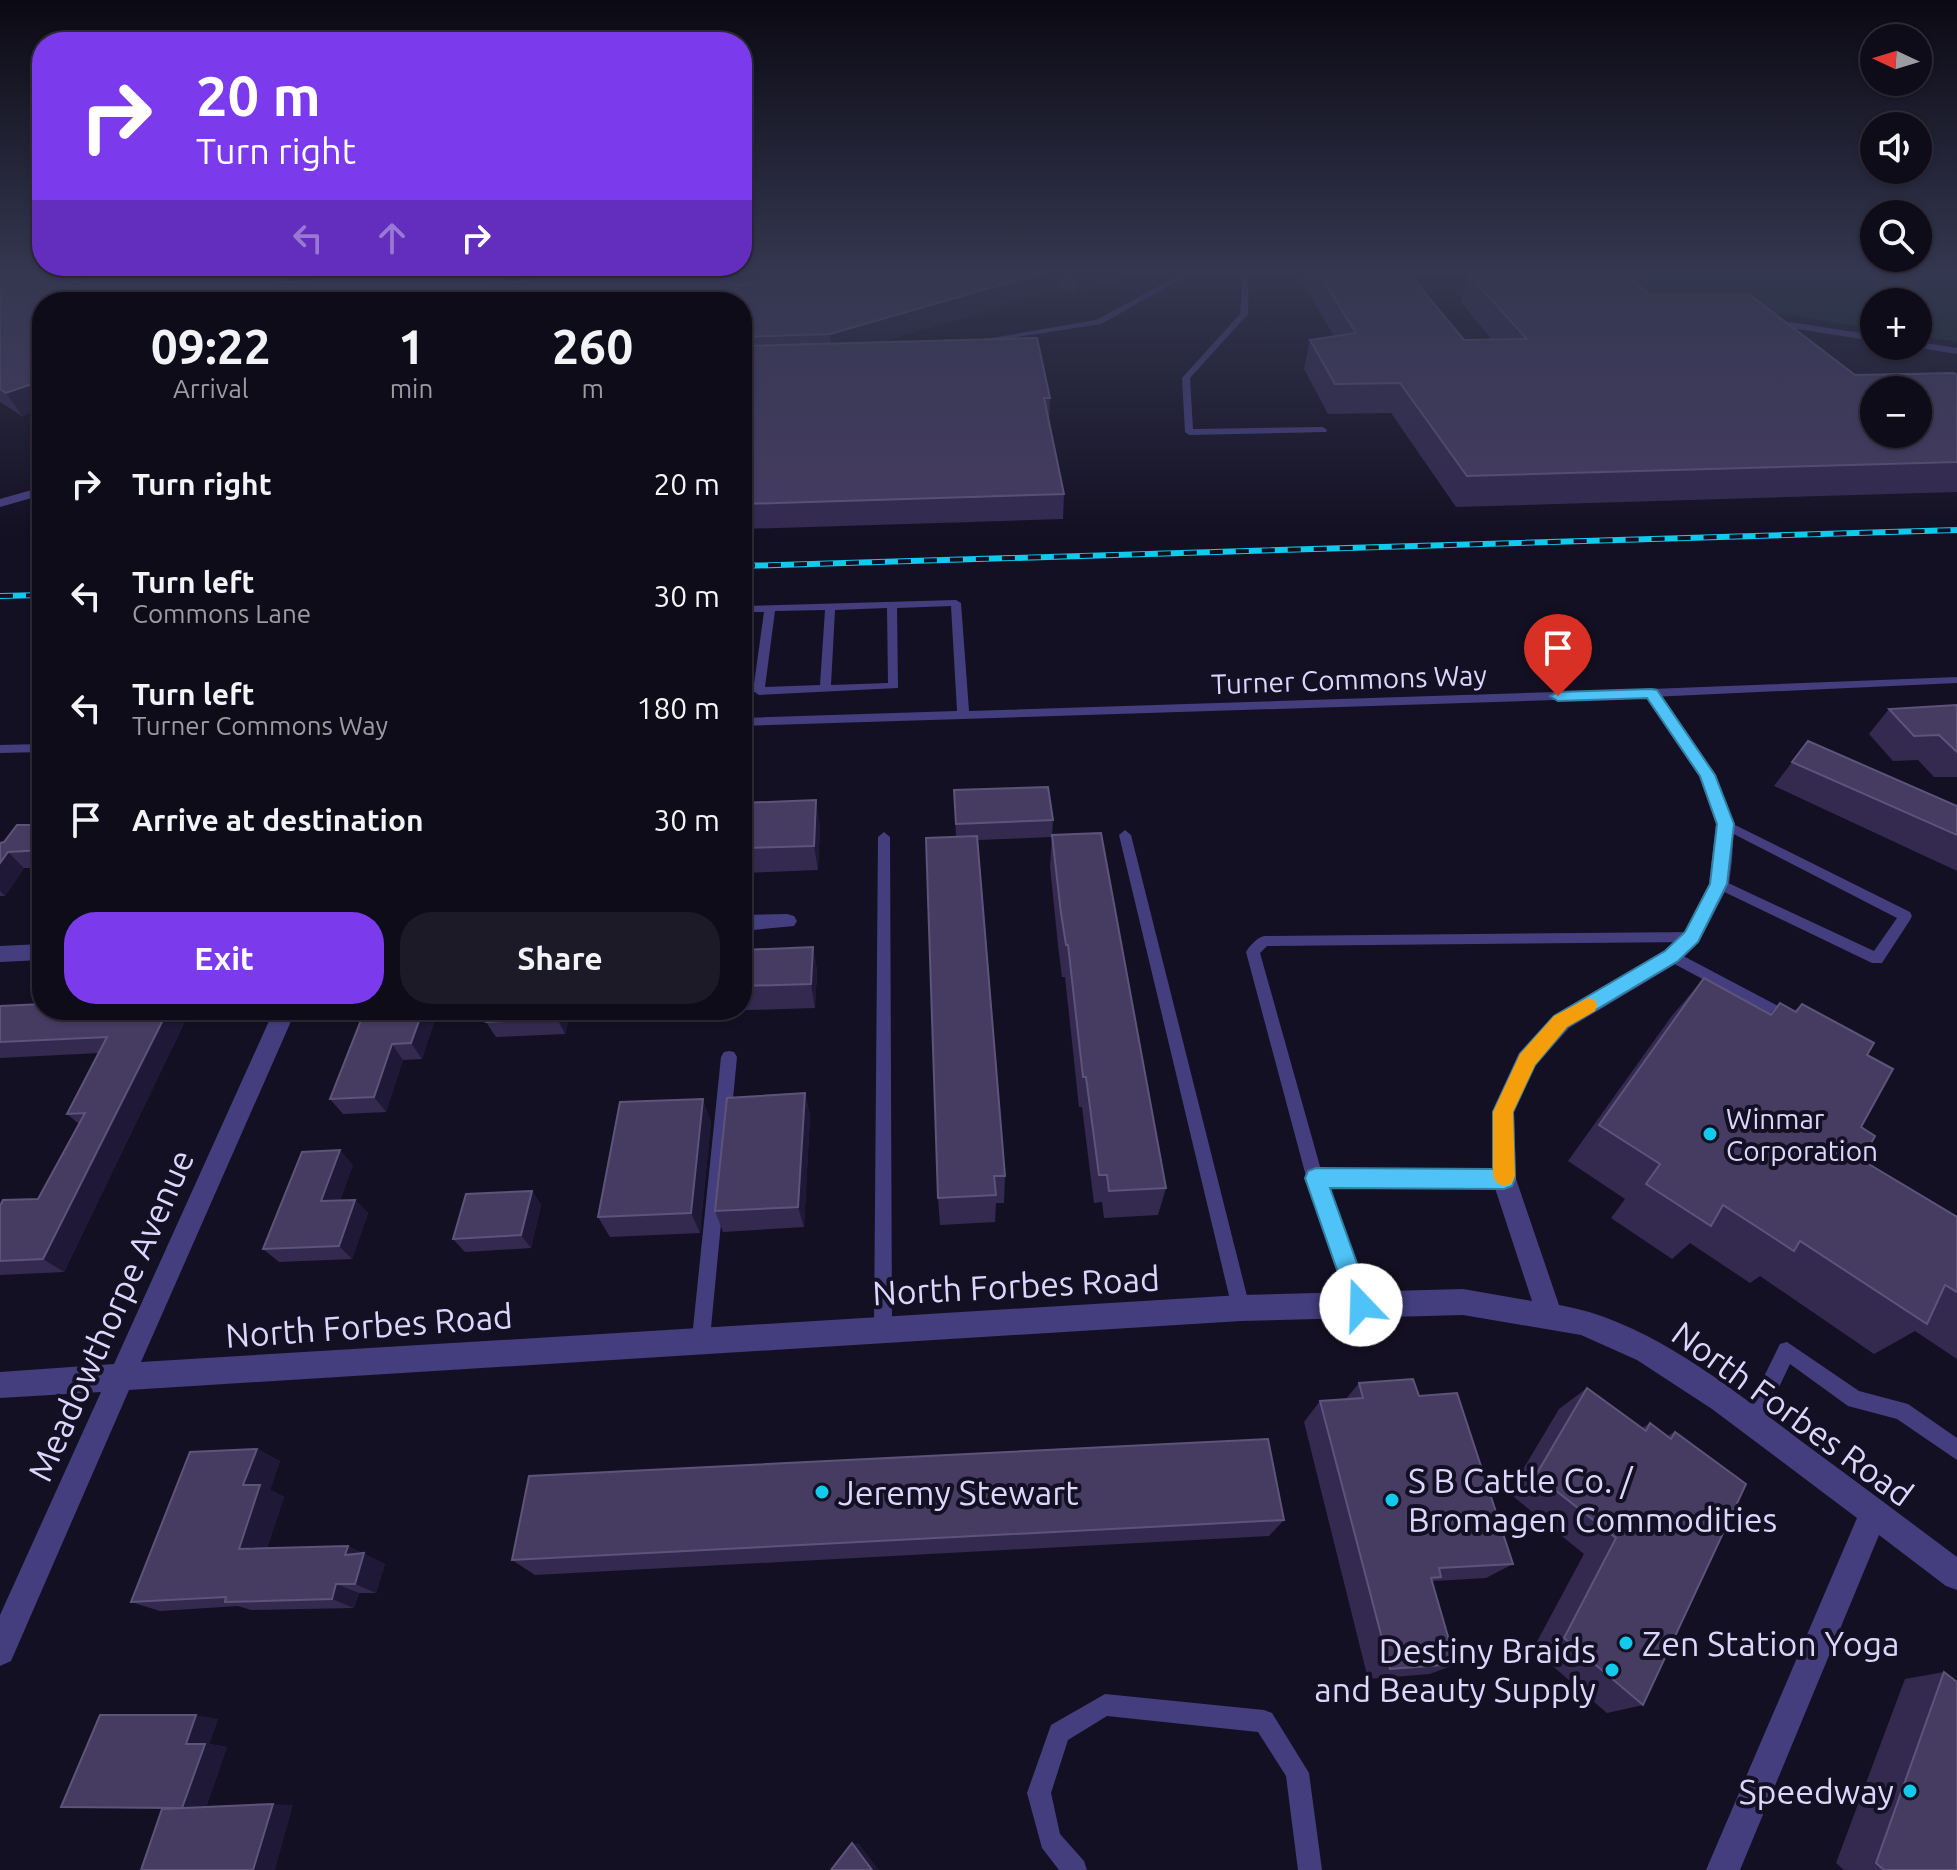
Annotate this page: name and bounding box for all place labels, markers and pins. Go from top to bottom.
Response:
pin [1524,614,1592,696]
place label: Winmar Corporation [1726,1103,1878,1166]
marker: Winmar Corporation [1701,1125,1719,1143]
place label: S B Cattle Co. / Bromagen Commodities [1408,1461,1777,1538]
place label: Jeremy Stewart [838,1473,1079,1511]
marker: Jeremy Stewart [813,1483,831,1501]
marker: S B Cattle Co. / Bromagen Commodities [1383,1491,1401,1509]
place label: Zen Station Yoga [1642,1624,1900,1662]
place label: Destiny Braids and Beauty Supply [1314,1631,1596,1708]
marker: Zen Station Yoga [1617,1634,1635,1652]
marker: Destiny Braids and Beauty Supply [1603,1661,1621,1679]
place label: Speedway [1739,1772,1894,1810]
marker: Speedway [1901,1782,1919,1800]

